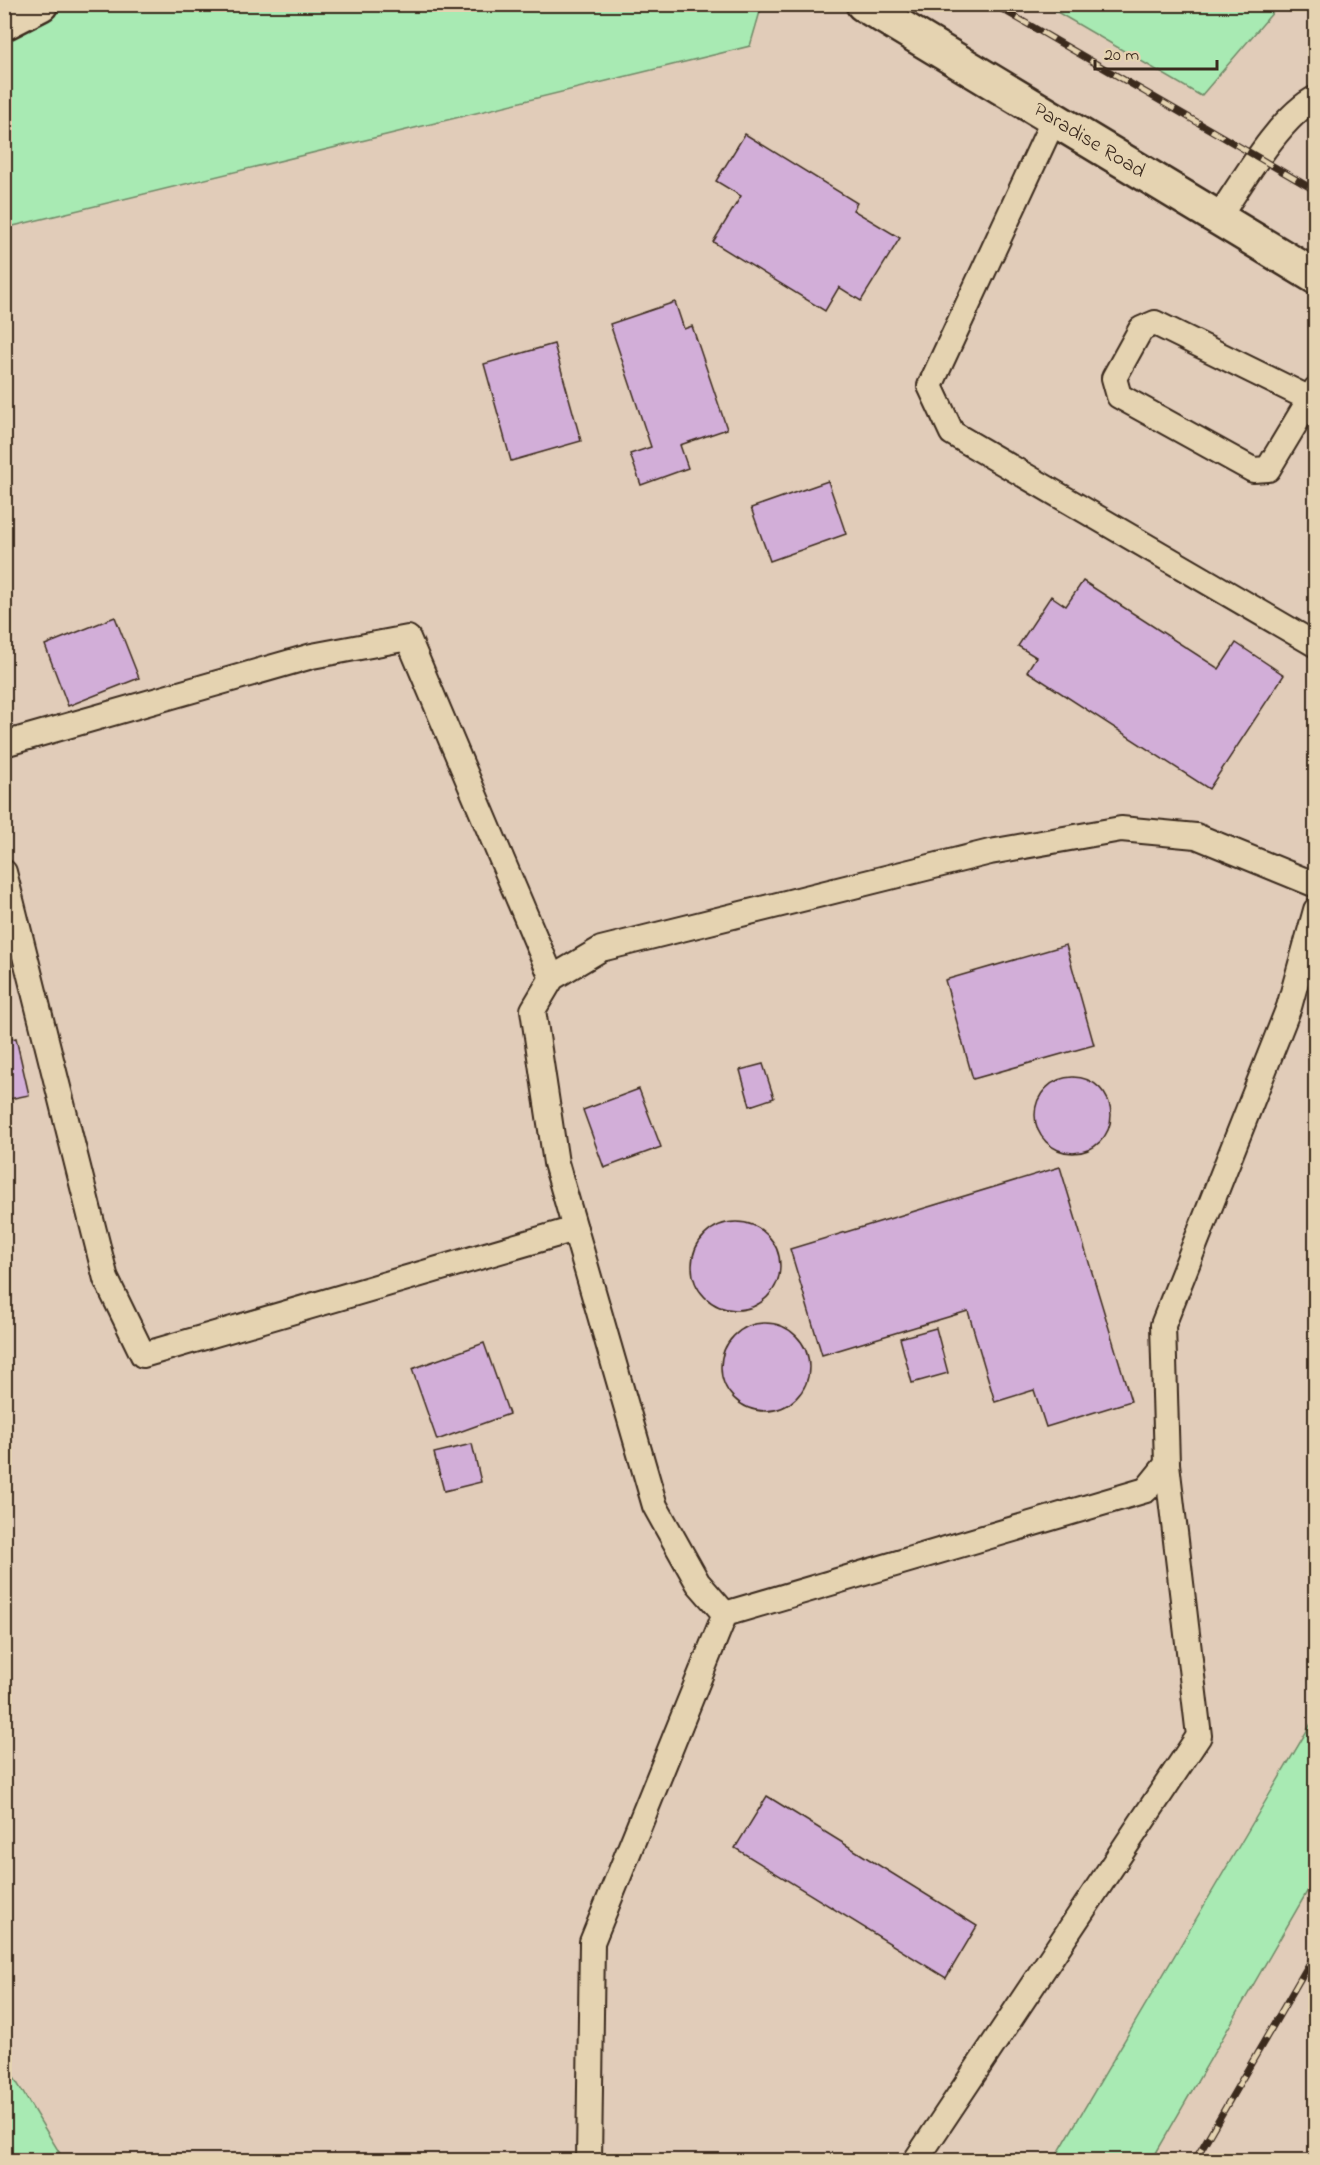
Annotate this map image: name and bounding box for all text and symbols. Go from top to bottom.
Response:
scale bar [1095,33,1216,71]
text: 20 m [1104,43,1139,69]
street label: Paradise Road [1027,96,1151,187]

